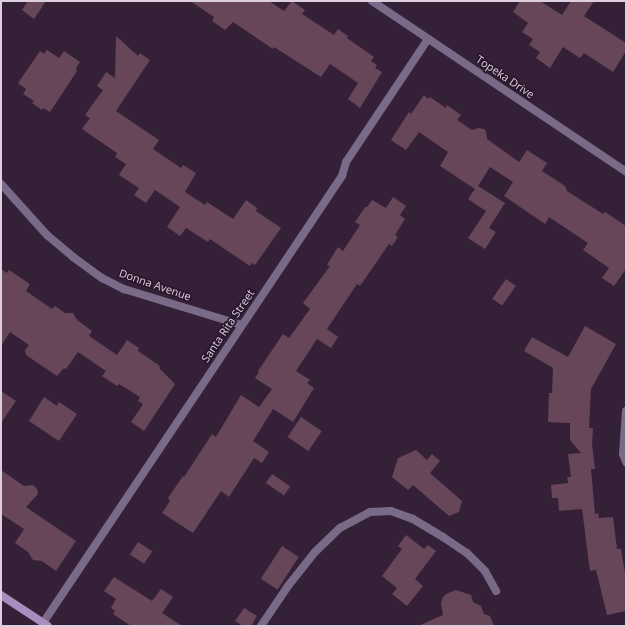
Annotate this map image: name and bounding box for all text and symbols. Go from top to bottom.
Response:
street label: Topeka Drive [473,53,537,101]
street label: Donna Avenue [117,266,193,304]
street label: Santa Rita Street [199,287,257,365]

